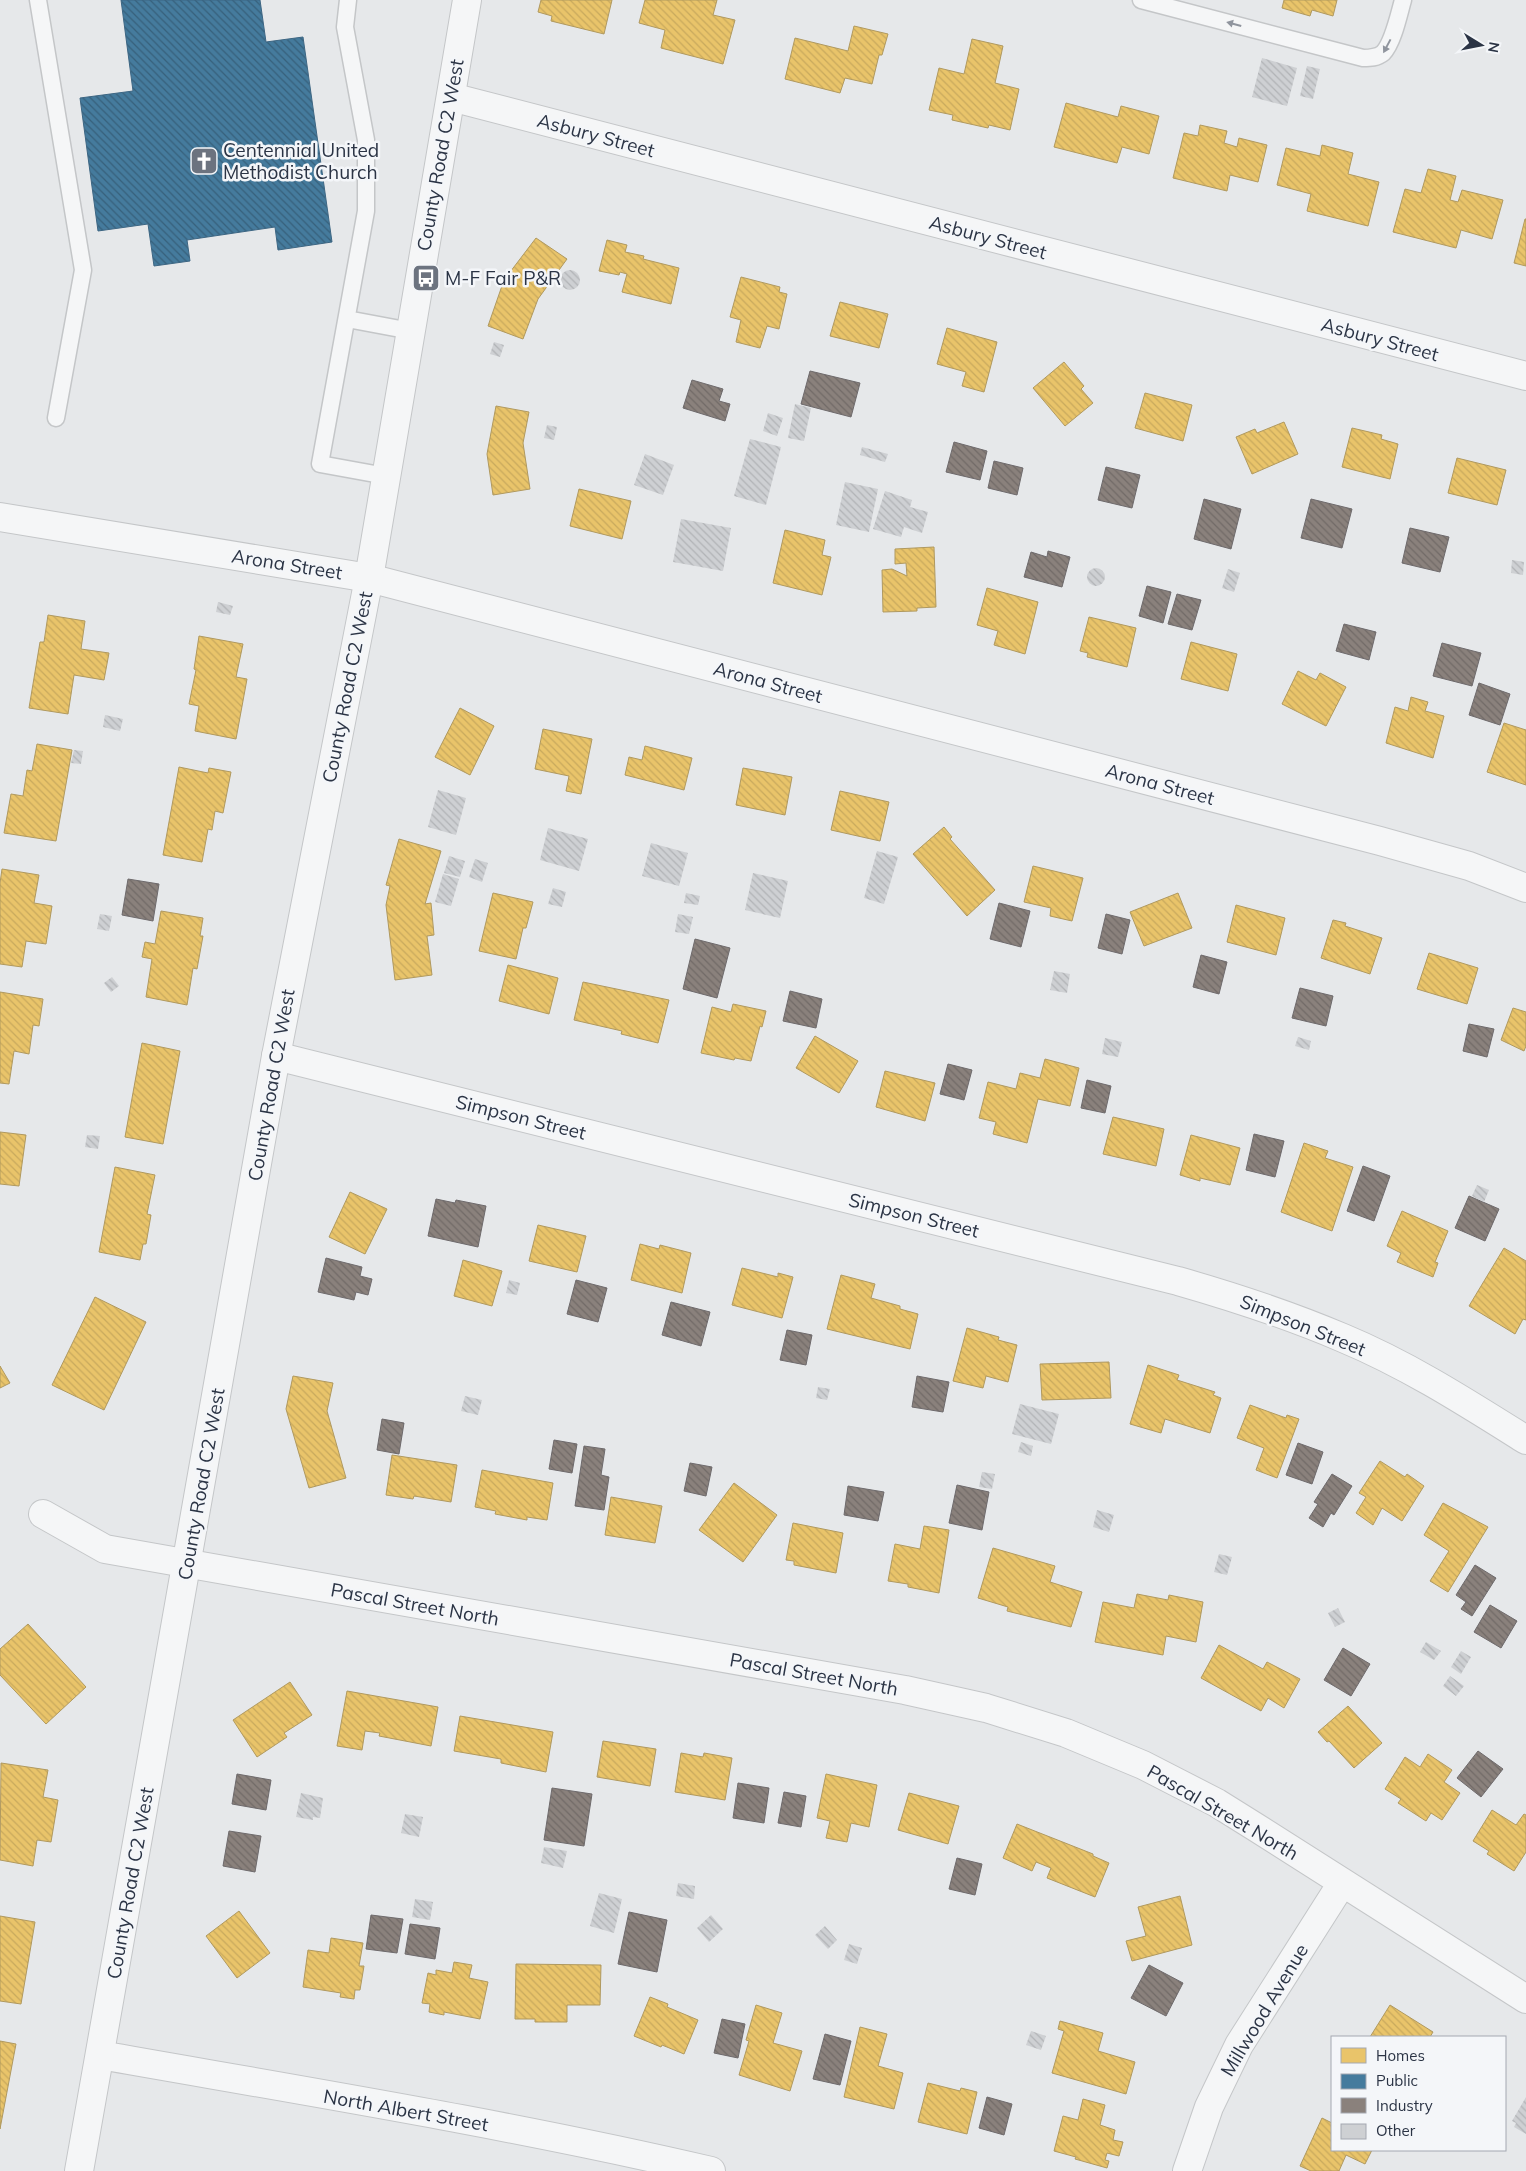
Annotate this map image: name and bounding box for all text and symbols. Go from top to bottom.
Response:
one-way arrow [1227,20,1242,28]
north arrow [1456,20,1506,70]
one-way arrow [1382,39,1391,52]
text: N [1484,40,1504,54]
street label: County Road C2 West [411,57,469,253]
street label: Asbury Street [535,108,658,162]
place label: Centennial United Methodist Church [223,138,379,184]
church icon: Centennial United Methodist Church [189,146,219,176]
street label: Asbury Street [927,210,1050,264]
bus stop icon: M-F Fair P&R [411,263,441,293]
place label: M-F Fair P&R [445,266,561,290]
street label: Asbury Street [1319,312,1442,366]
street label: Arona Street [230,543,344,585]
street label: County Road C2 West [317,589,377,785]
street label: Arona Street [711,656,825,708]
street label: Arona Street [1103,758,1217,810]
street label: County Road C2 West [242,987,300,1183]
street label: Simpson Street [453,1089,589,1145]
street label: Simpson Street [846,1187,982,1243]
street label: Simpson Street [1237,1289,1370,1361]
street label: County Road C2 West [172,1386,230,1582]
street label: Pascal Street North [329,1577,501,1631]
street label: Pascal Street North [728,1647,900,1701]
street label: Pascal Street North [1143,1759,1303,1865]
street label: County Road C2 West [101,1785,159,1981]
street label: Millwood Avenue [1215,1939,1313,2081]
legend [1331,2036,1506,2151]
text: Homes [1376,2046,1425,2065]
text: Public [1376,2071,1418,2090]
street label: North Albert Street [322,2084,491,2136]
text: Industry [1376,2096,1433,2115]
text: Other [1376,2121,1416,2140]

